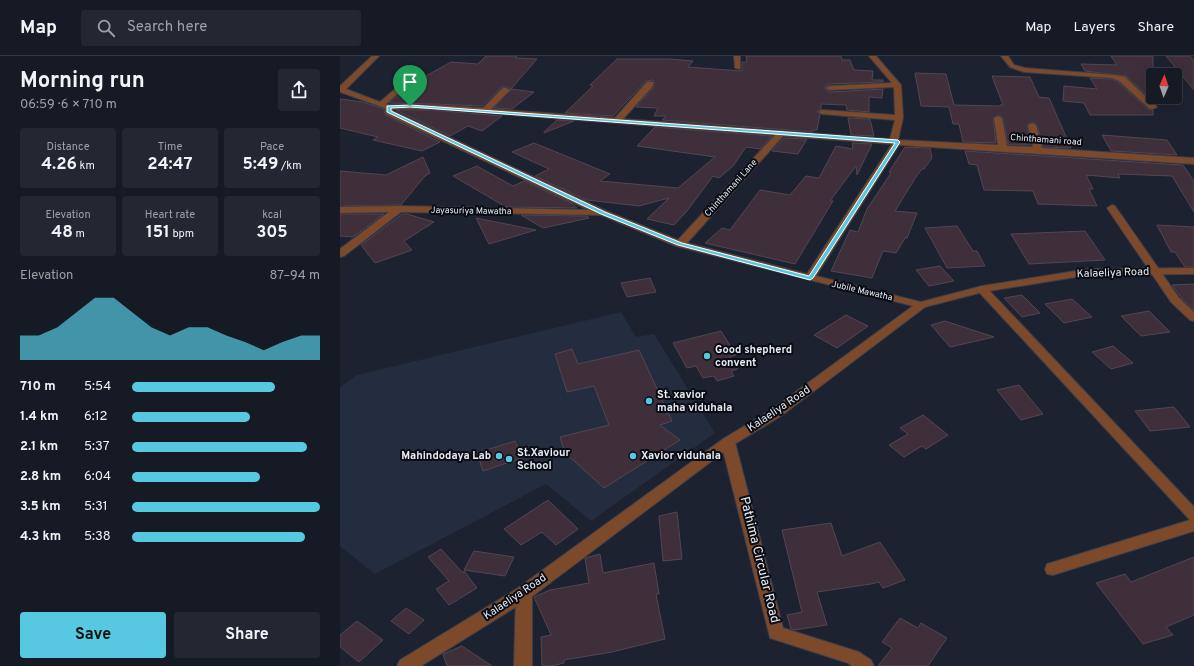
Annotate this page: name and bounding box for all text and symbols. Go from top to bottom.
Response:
search box [81,10,361,46]
text: Map [20,16,57,40]
icon: search [95,17,117,39]
text: Search here [127,18,207,37]
text: Map [1025,19,1051,36]
text: Layers [1073,19,1115,36]
text: Share [1137,19,1174,36]
pin [393,65,427,106]
text: Morning run [20,68,145,95]
north arrow [1146,68,1182,104]
map controls [1146,68,1182,104]
button: share [278,69,320,111]
icon: arrive [399,71,421,93]
text: 06:59 · 6 × 710 m [20,97,117,113]
street label: Chinthamani road [1010,132,1082,148]
text: Distance [46,140,90,154]
text: Time [158,140,182,154]
text: Pace [260,140,284,154]
text: 4.26 [41,154,77,176]
text: 24:47 [147,154,193,176]
text: 5:49 [242,154,278,176]
street label: Chinthamani Lane [702,157,760,219]
text: km [77,159,95,173]
text: /km [278,159,302,173]
street label: Jayasuriya Mawatha [430,205,512,217]
text: Elevation [45,208,91,222]
text: Heart rate [145,208,195,222]
text: kcal [262,208,282,222]
text: 48 [51,222,73,244]
text: 151 [146,222,170,244]
text: 305 [256,222,288,244]
text: m [73,227,85,241]
text: bpm [170,227,194,241]
street label: Kalaeliya Road [1076,265,1150,281]
text: Elevation [20,268,73,284]
text: 87–94 m [270,268,320,284]
street label: Jubile Mawatha [830,279,894,303]
place label: Good shepherd convent [715,343,792,370]
marker: Good shepherd convent [702,351,712,361]
text: 710 m [20,379,56,395]
text: 5:54 [84,379,111,395]
street label: Kalaeliya Road [745,383,813,435]
place label: St. xavior maha viduhala [657,388,732,415]
marker: St. xavior maha viduhala [644,396,654,406]
text: 1.4 km [20,409,59,425]
text: 6:12 [84,409,108,425]
text: 2.1 km [20,439,58,455]
text: 5:37 [84,439,109,455]
place label: St.Xaviour School [517,446,571,473]
place label: Mahindodaya Lab [401,449,491,463]
place label: Xavior viduhala [641,449,721,463]
marker: Mahindodaya Lab [494,451,504,461]
marker: Xavior viduhala [628,451,638,461]
marker: St.Xaviour School [504,454,514,464]
text: 2.8 km [20,469,61,485]
text: 6:04 [84,469,111,485]
street label: Pathima Circular Road [736,495,782,625]
text: 3.5 km [20,499,61,515]
text: 5:31 [84,499,108,515]
text: 4.3 km [20,529,61,545]
text: 5:38 [84,529,111,545]
street label: Kalaeliya Road [481,571,549,623]
button: Save [20,612,166,658]
button: Share [174,612,320,658]

